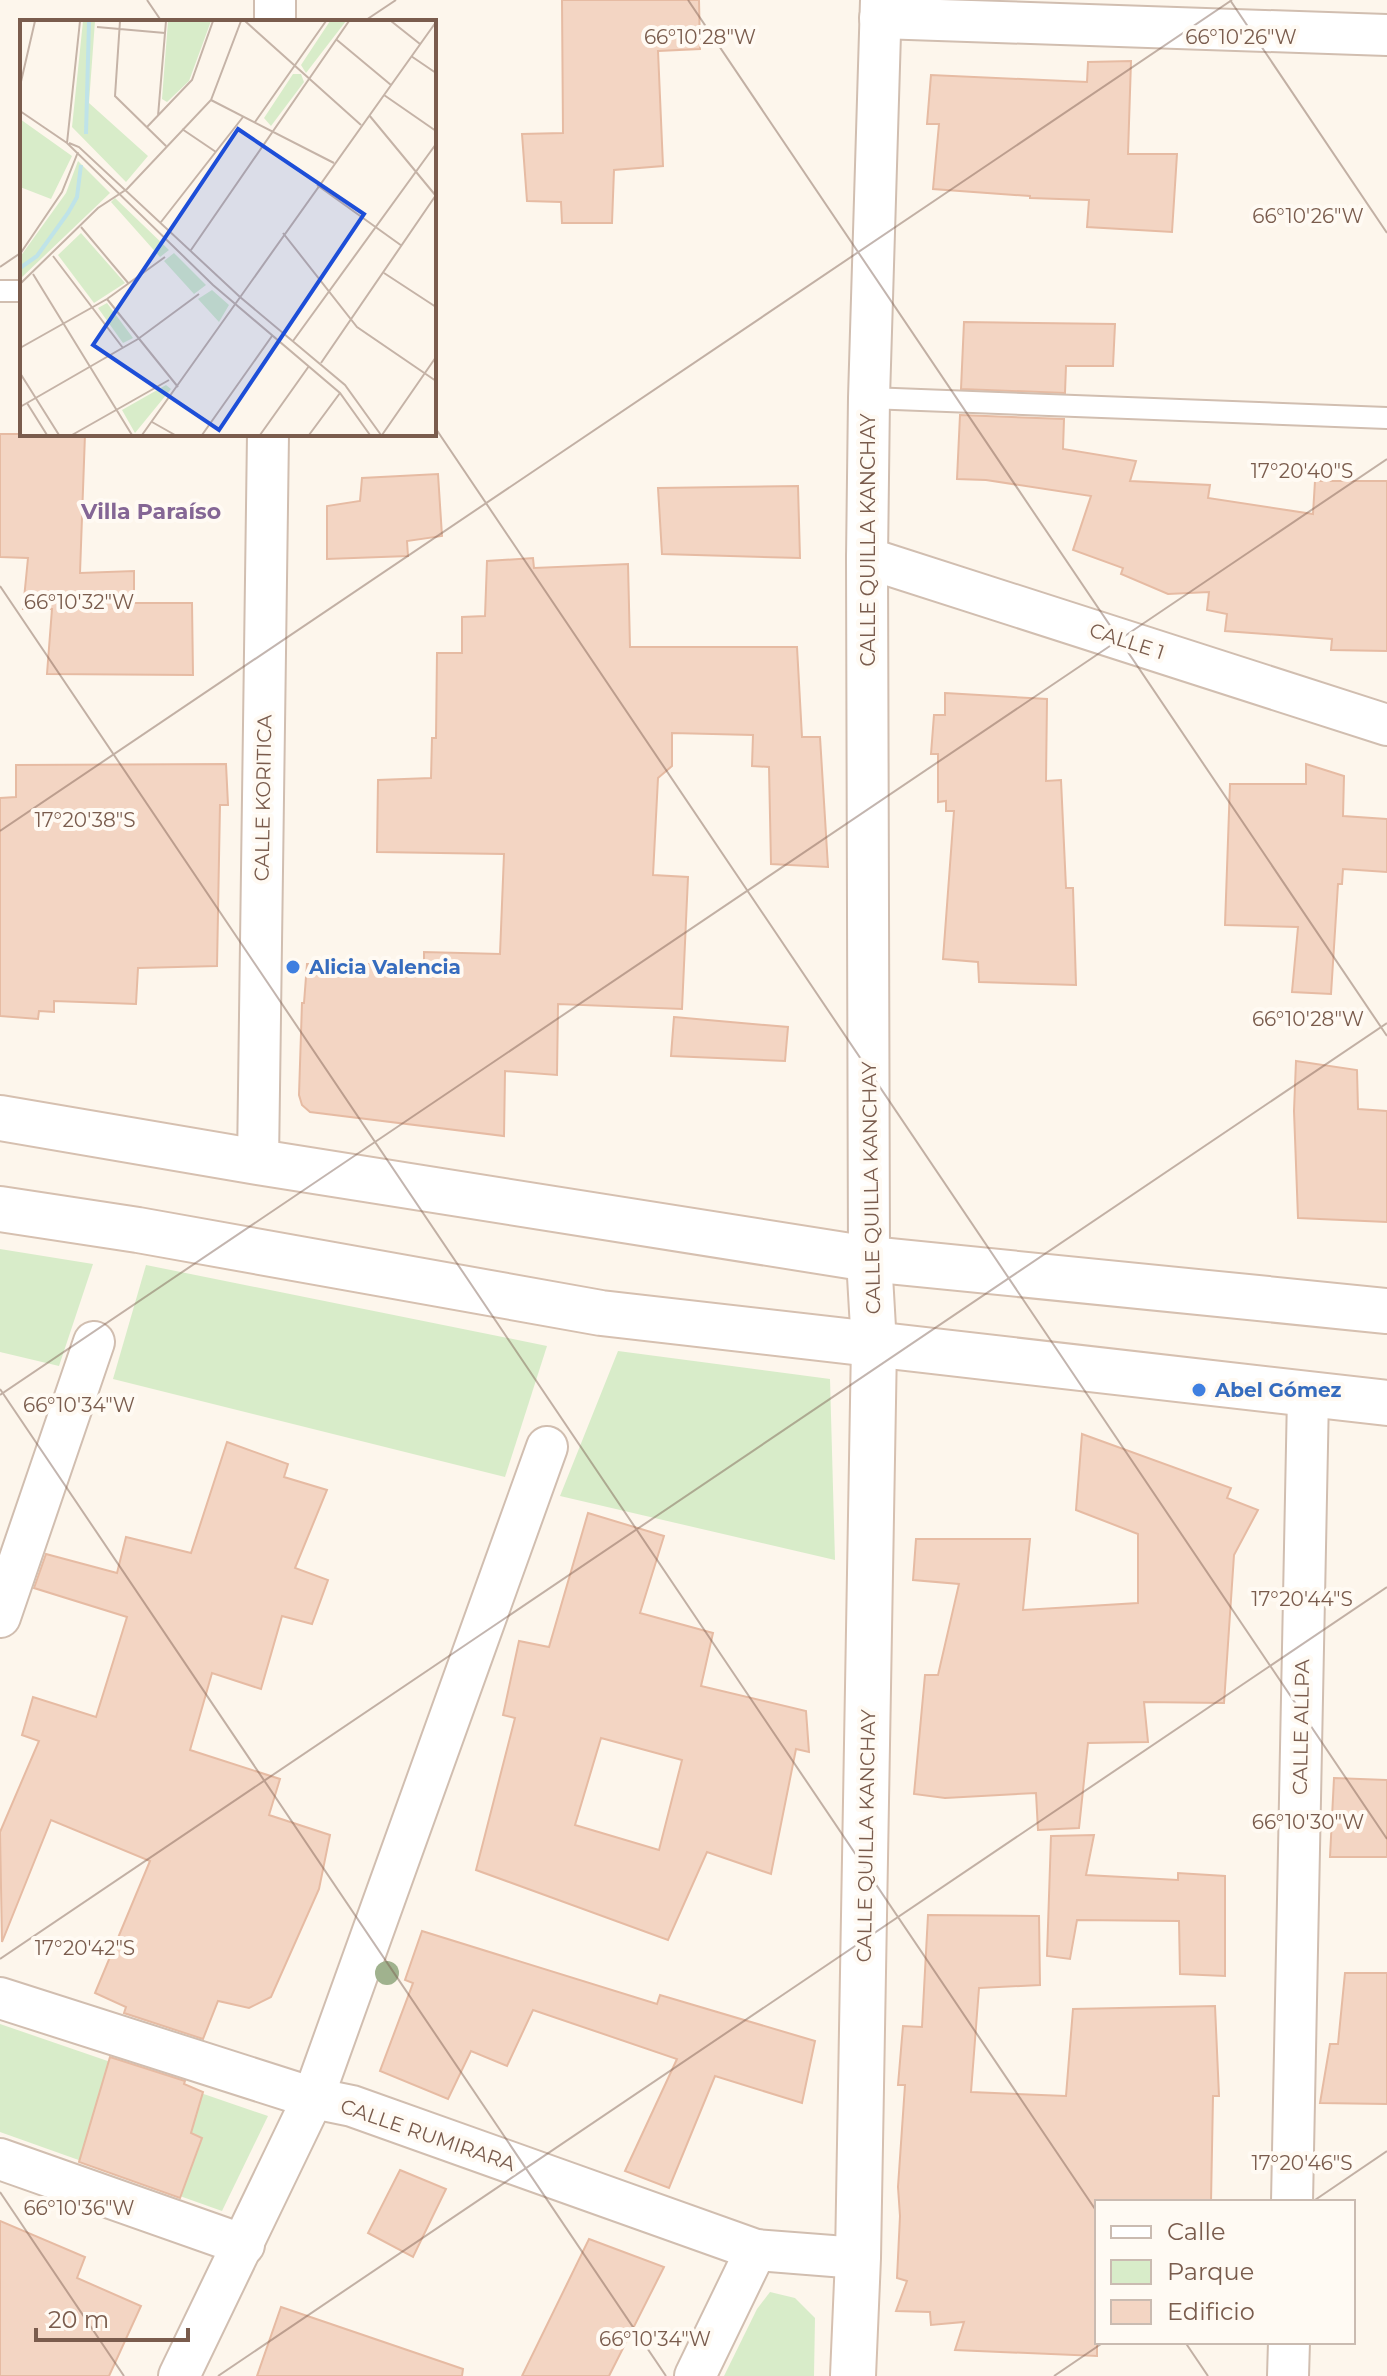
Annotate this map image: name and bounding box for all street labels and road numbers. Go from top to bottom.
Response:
street label: CALLE QUILLA KANCHAY [856,413,880,666]
street label: CALLE 1 [1086,618,1168,664]
street label: CALLE KORITICA [250,714,276,882]
street label: CALLE QUILLA KANCHAY [857,1061,885,1315]
street label: CALLE ALLPA [1288,1658,1314,1795]
street label: CALLE QUILLA KANCHAY [852,1709,880,1963]
street label: CALLE RUMIRARA [337,2094,519,2176]

